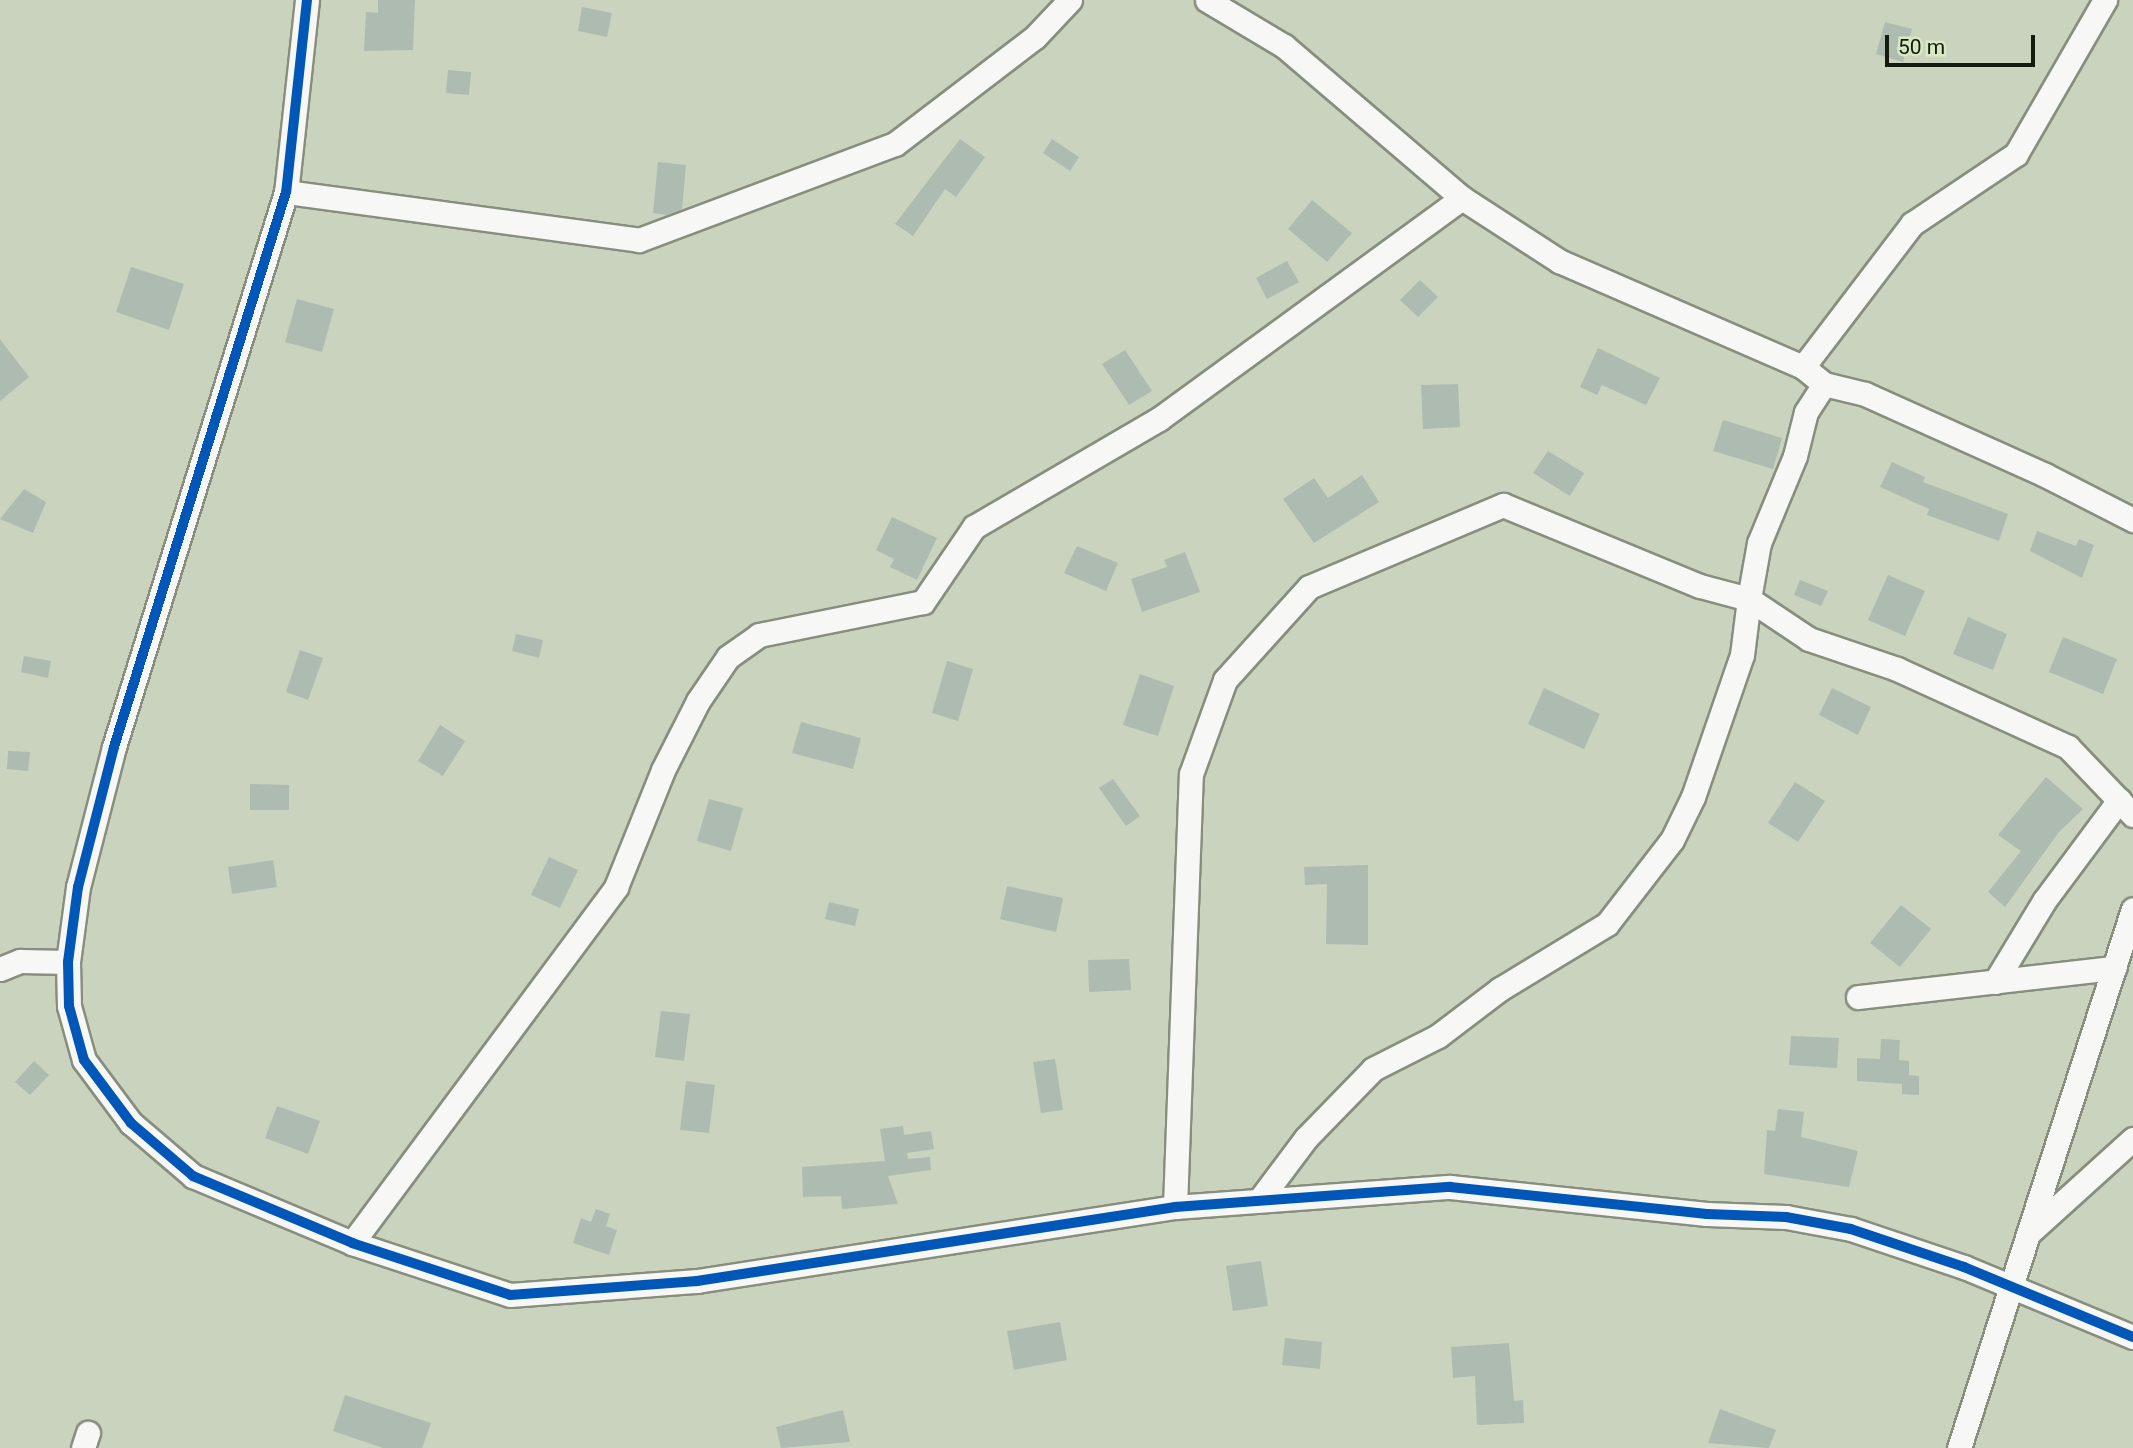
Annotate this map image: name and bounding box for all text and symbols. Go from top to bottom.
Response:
scale bar [1888,21,2038,65]
text: 50 m [1898,35,1945,59]

